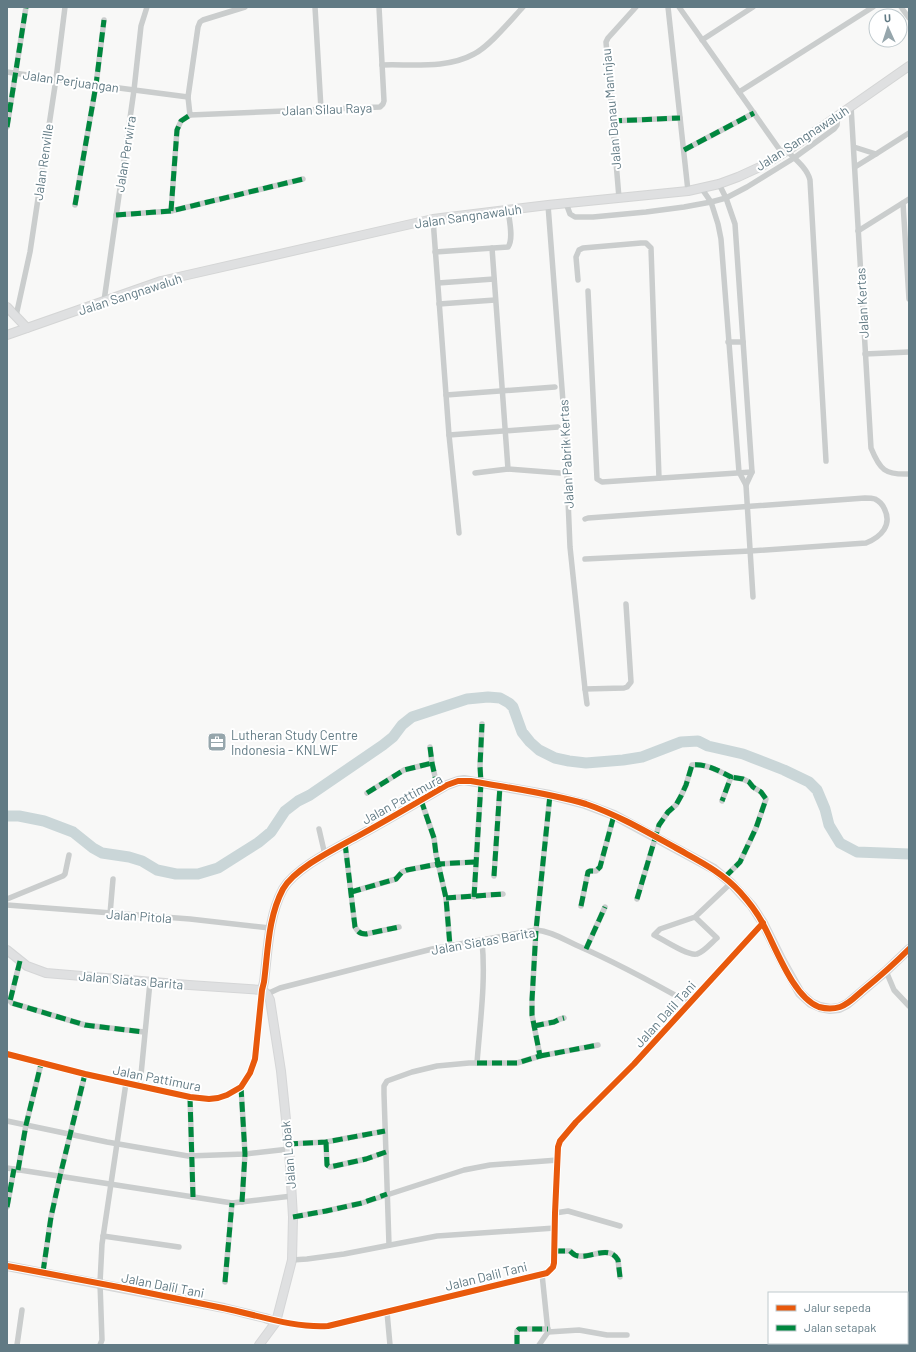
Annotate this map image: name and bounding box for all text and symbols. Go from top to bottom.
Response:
north arrow [868,8,908,48]
text: U [884,11,891,24]
street label: Jalan Danau Maninjau [598,48,624,170]
street label: Jalan Perjuangan [22,66,120,96]
street label: Jalan Silau Raya [281,99,373,119]
street label: Jalan Sangnawaluh [752,102,852,174]
street label: Jalan Perwira [111,115,139,193]
street label: Jalan Renville [30,122,56,202]
street label: Jalan Sangnawaluh [413,201,523,231]
street label: Jalan Kertas [852,267,872,339]
street label: Jalan Sangnawaluh [76,270,184,318]
street label: Jalan Pabrik Kertas [555,399,577,509]
place label: Lutheran Study Centre Indonesia - KNLWF [231,727,358,758]
office icon: Lutheran Study Centre Indonesia - KNLWF [206,731,228,753]
street label: Jalan Pattimura [359,770,445,828]
street label: Jalan Pitola [106,906,172,926]
street label: Jalan Siatas Barita [430,924,536,958]
street label: Jalan Siatas Barita [78,967,184,993]
street label: Jalan Dalil Tani [631,977,699,1051]
street label: Jalan Pattimura [112,1062,202,1094]
street label: Jalan Lobak [277,1120,299,1190]
street label: Jalan Dalil Tani [443,1258,529,1294]
street label: Jalan Dalil Tani [120,1269,206,1301]
legend [768,1292,908,1344]
text: Jalur sepeda [804,1300,871,1314]
text: Jalan setapak [804,1320,876,1334]

